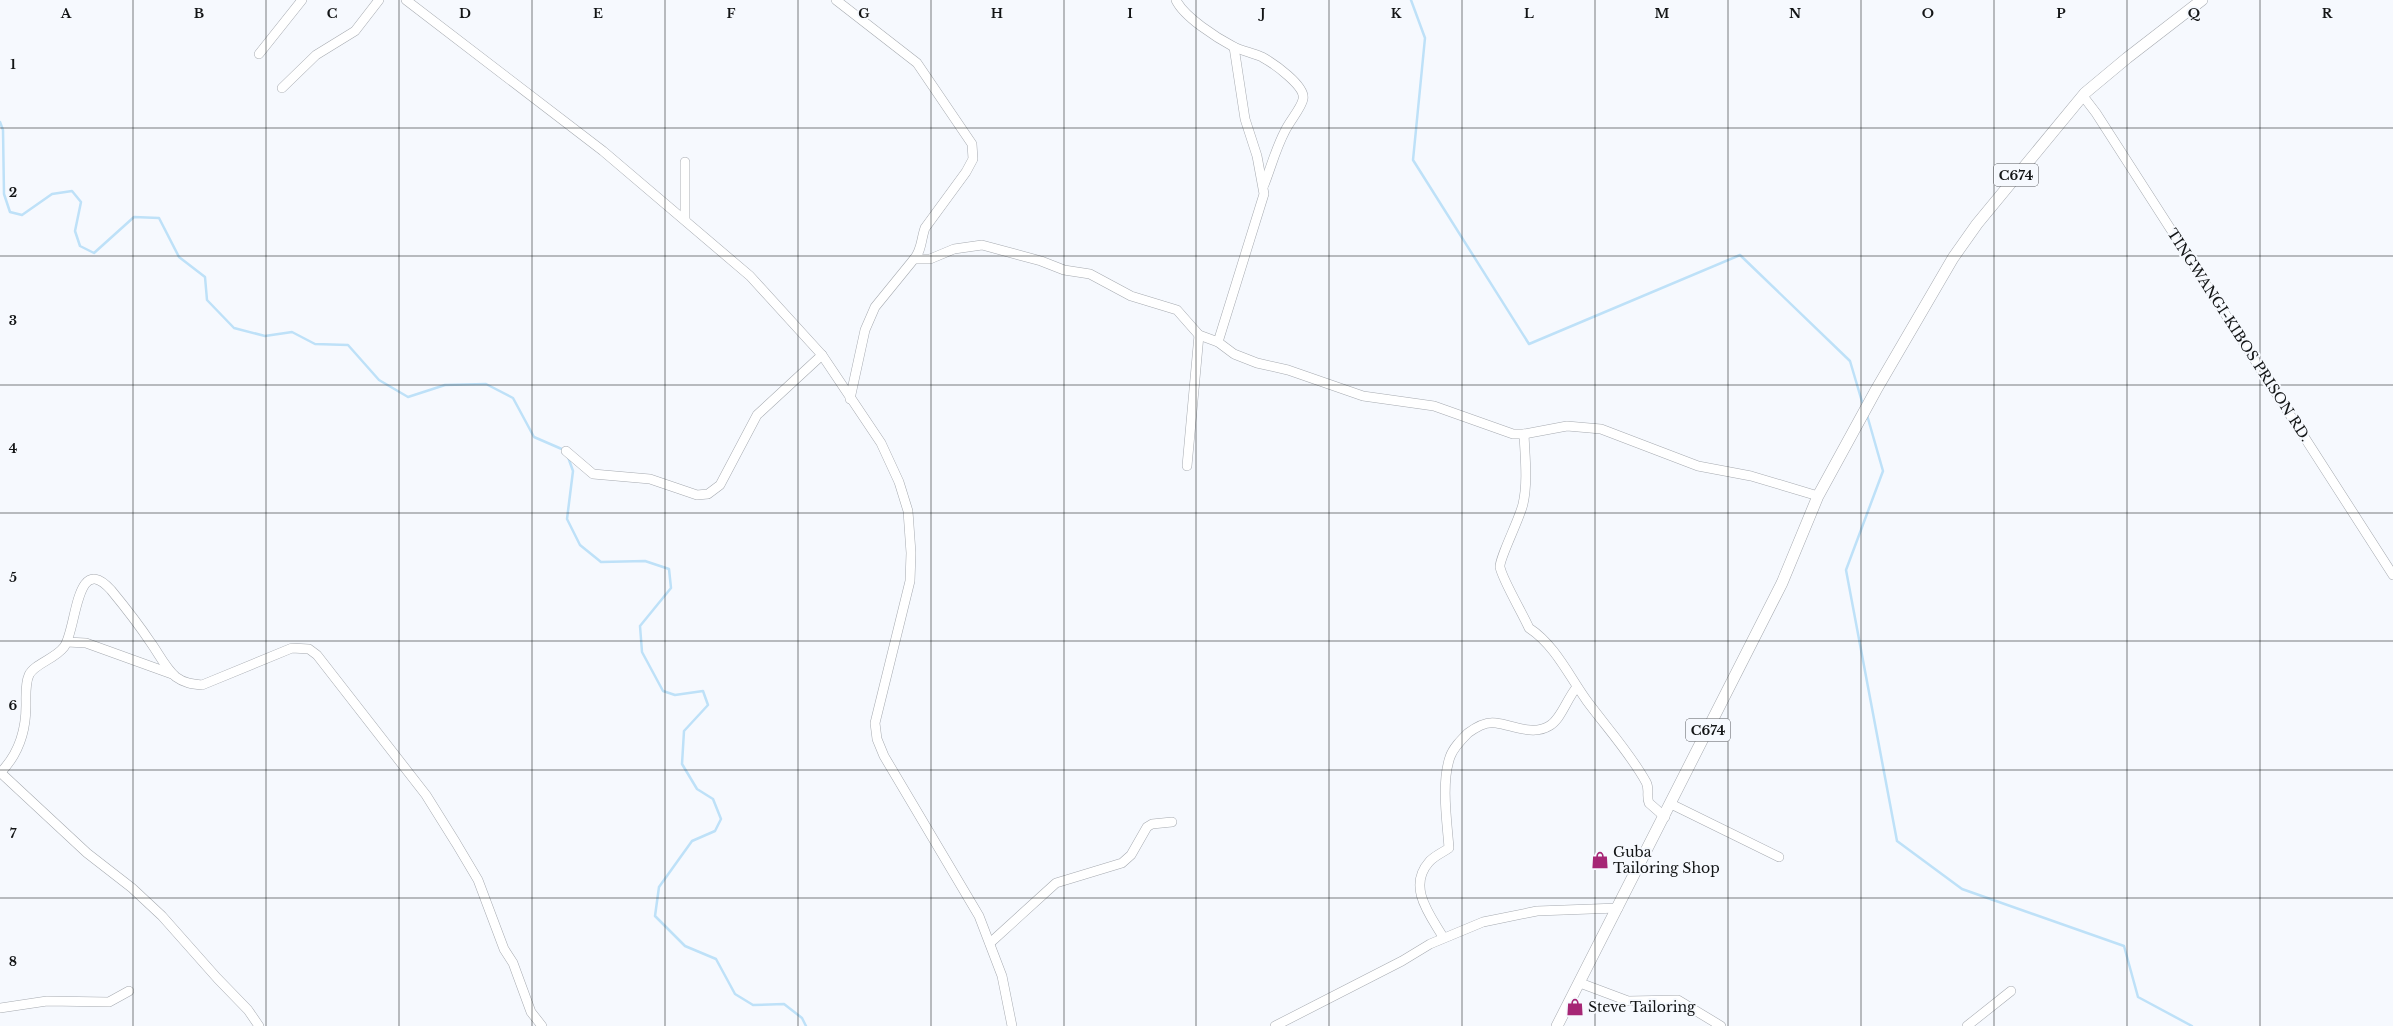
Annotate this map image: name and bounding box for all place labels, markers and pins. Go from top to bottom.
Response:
place label: Guba Tailoring Shop [1613,843,1720,877]
shop icon: Guba Tailoring Shop [1590,850,1610,870]
shop icon: Steve Tailoring [1565,997,1585,1017]
place label: Steve Tailoring [1588,998,1696,1016]

